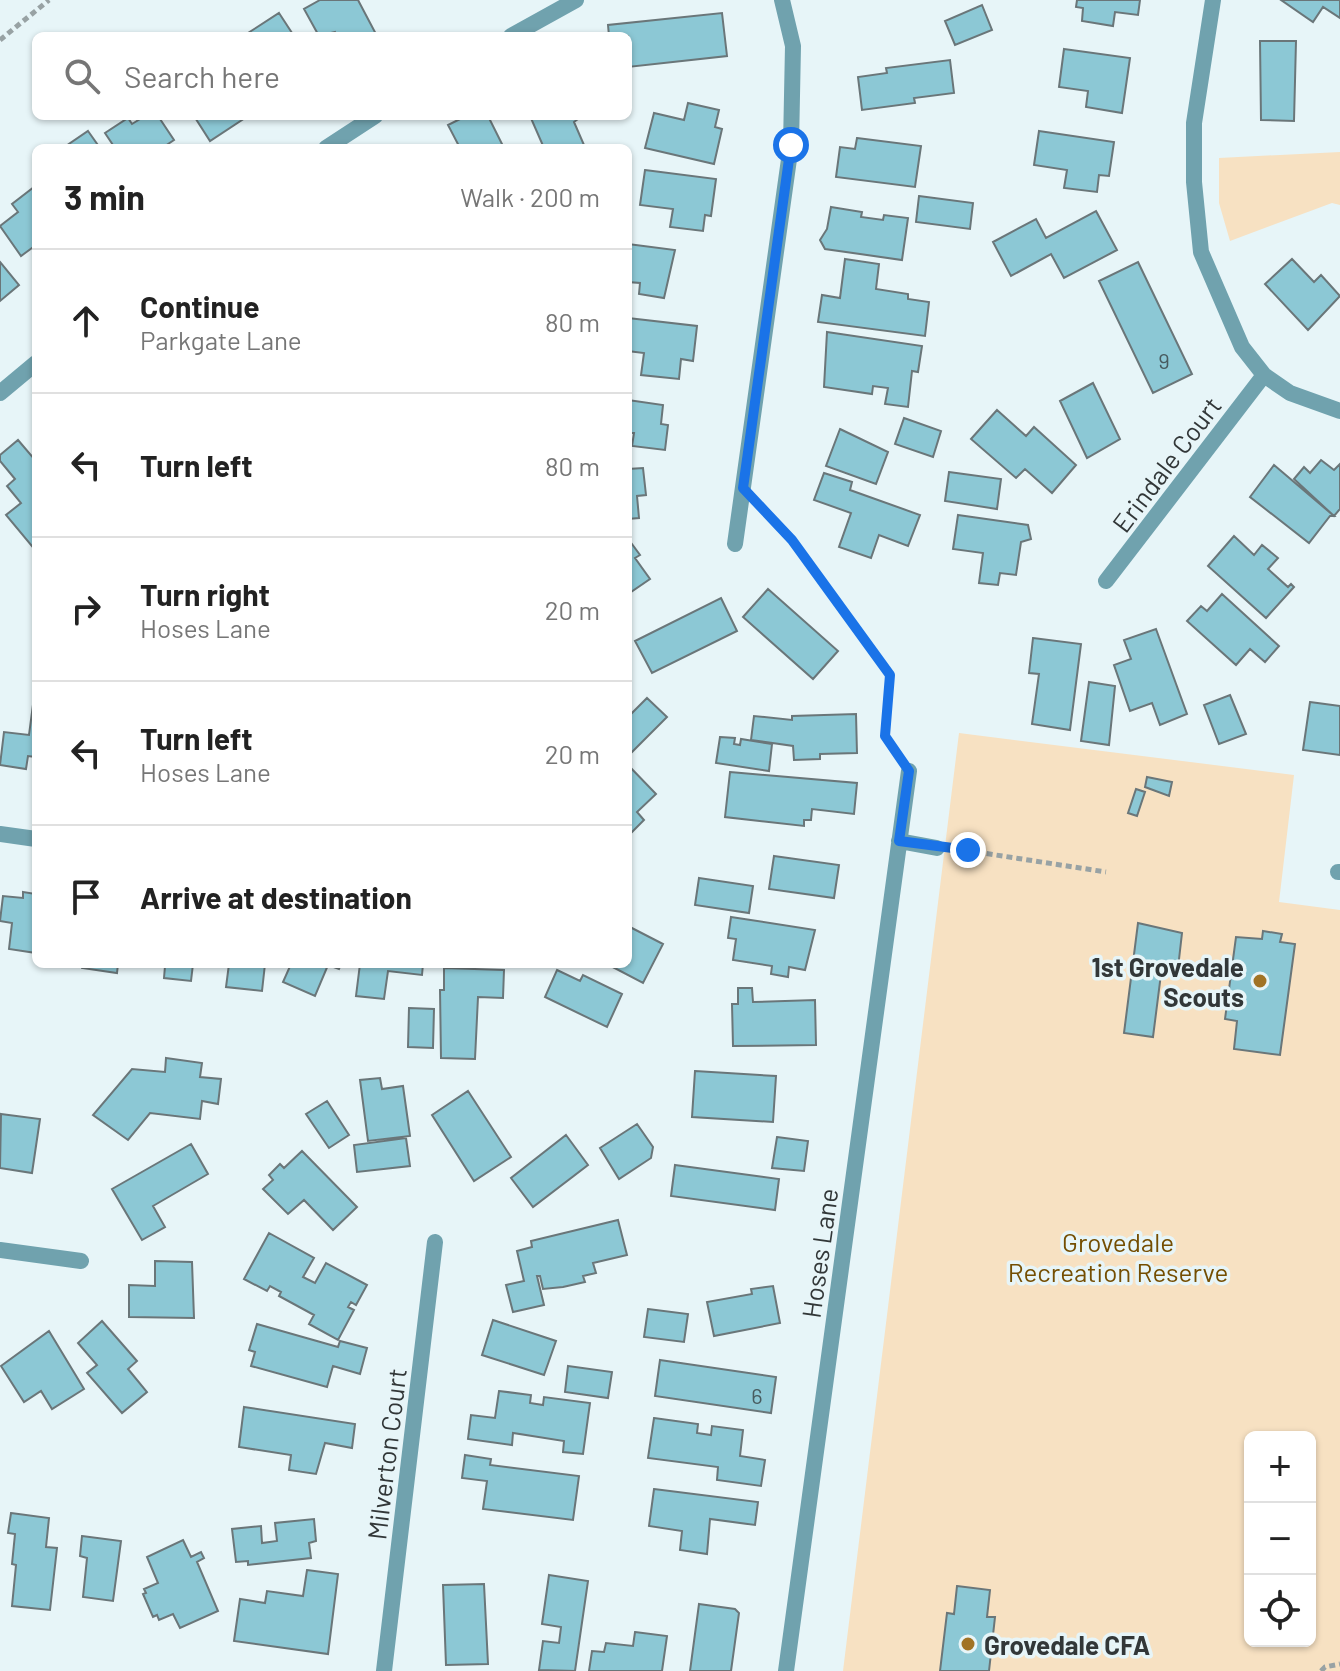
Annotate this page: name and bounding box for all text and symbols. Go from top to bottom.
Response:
search box [32,32,632,120]
icon: search [60,54,104,98]
text: Search here [124,58,280,94]
route start [773,127,809,163]
text: 3 min [64,176,145,217]
text: Walk · 200 m [460,181,600,212]
text: Continue [140,288,260,324]
icon: ahead [64,299,108,343]
text: 80 m [545,306,600,337]
text: Parkgate Lane [140,324,302,355]
house number: 9 [1158,347,1170,373]
street label: Erindale Court [1105,390,1227,538]
icon: left [64,443,108,487]
text: Turn left [140,447,253,483]
text: 80 m [545,450,600,481]
text: Turn right [140,576,270,612]
icon: right [64,587,108,631]
text: 20 m [545,594,600,625]
text: Hoses Lane [140,612,271,643]
text: Turn left [140,720,253,756]
icon: left [64,731,108,775]
text: 20 m [545,738,600,769]
text: Hoses Lane [140,756,271,787]
route end [950,832,986,868]
icon: arrive [64,875,108,919]
text: Arrive at destination [140,879,412,915]
place label: 1st Grovedale Scouts [1092,951,1244,1012]
marker: 1st Grovedale Scouts [1251,972,1269,990]
street label: Hoses Lane [795,1186,843,1320]
park label: Grovedale Recreation Reserve [1008,1226,1228,1287]
street label: Milverton Court [360,1367,412,1541]
house number: 6 [751,1382,763,1408]
map controls [1244,1431,1316,1647]
button: + [1244,1431,1316,1503]
button: − [1244,1503,1316,1575]
button: locate [1244,1575,1316,1647]
place label: Grovedale CFA [984,1629,1150,1660]
marker: Grovedale CFA [959,1635,977,1653]

